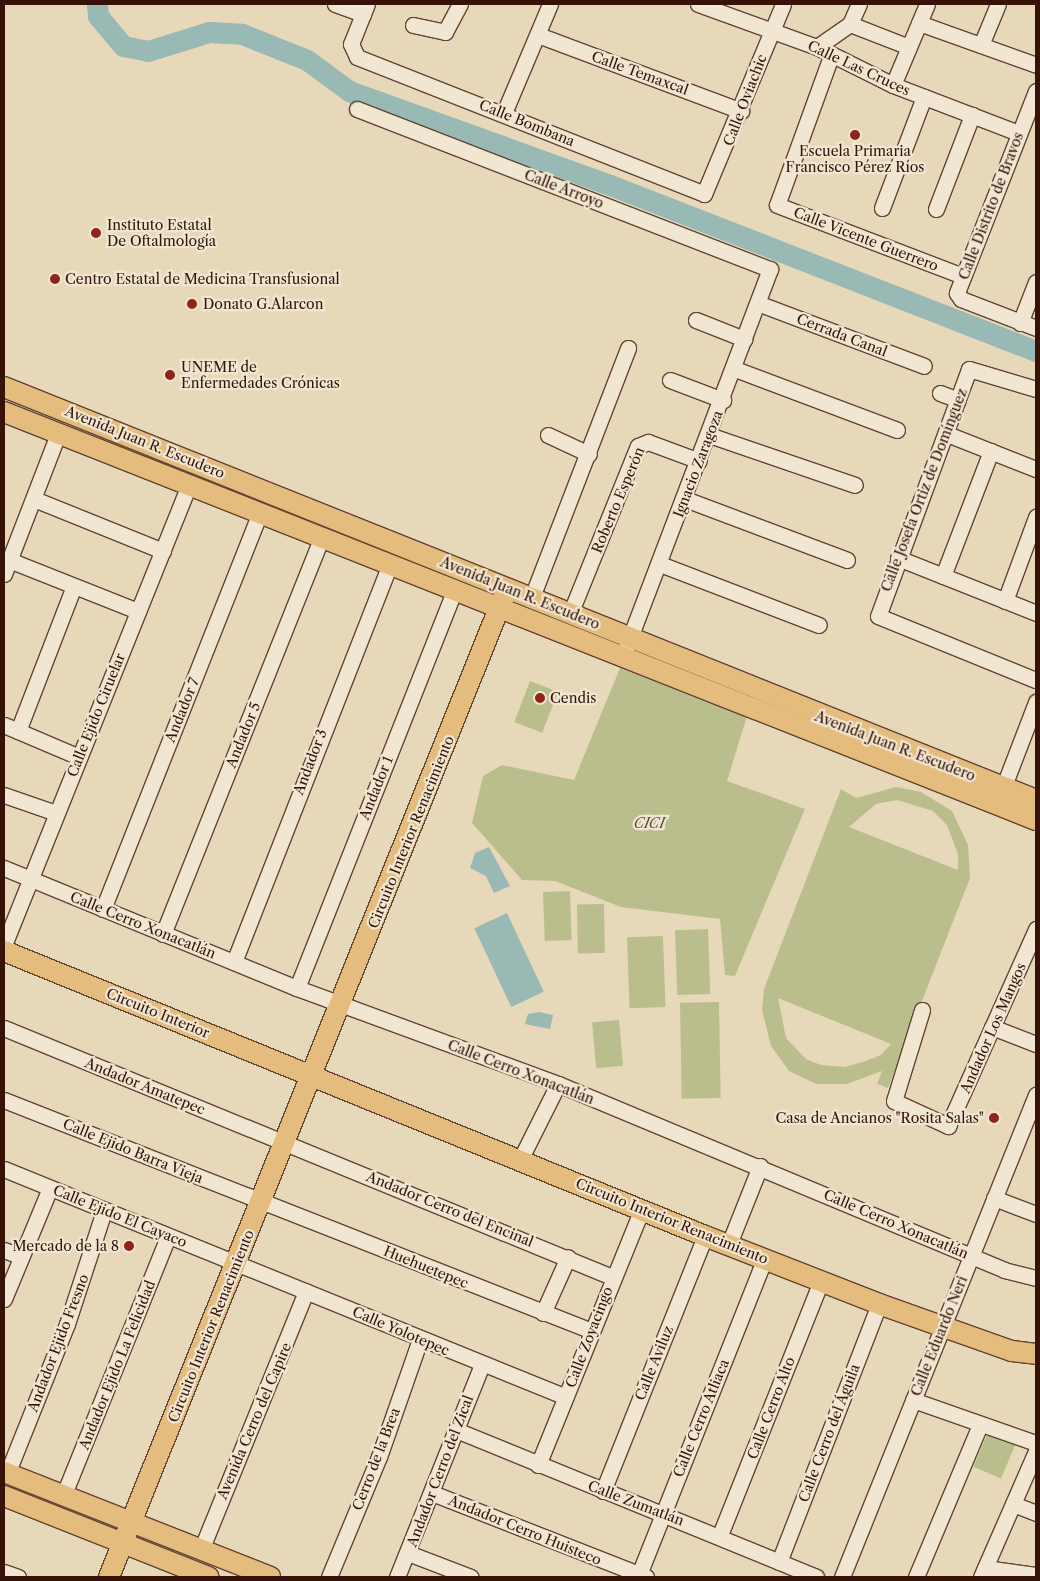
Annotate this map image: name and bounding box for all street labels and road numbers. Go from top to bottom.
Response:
street label: Calle Las Cruces [805,37,913,99]
street label: Calle Temaxcal [589,48,691,98]
street label: Calle Oviachic [720,52,770,148]
street label: Calle Bombana [477,96,577,150]
street label: Calle Distrito de Bravos [955,130,1027,282]
street label: Calle Arroyo [522,166,606,212]
street label: Calle Vicente Guerrero [791,203,941,275]
street label: Cerrada Canal [794,310,890,360]
street label: Calle Josefa Ortiz de Domínguez [877,386,971,594]
street label: Avenida Juan R. Escudero [63,402,227,482]
street label: Ignacio Zaragoza [670,408,726,520]
street label: Roberto Esperón [588,445,648,555]
street label: Avenida Juan R. Escudero [438,553,602,633]
street label: Calle Ejido Ciruelar [64,651,128,779]
street label: Andador 7 [161,675,203,745]
street label: Andador 5 [222,700,264,770]
street label: Avenida Juan R. Escudero [812,708,978,784]
street label: Andador 3 [290,727,330,797]
street label: Circuito Interior Renacimiento [365,733,457,931]
street label: Andador 1 [356,753,396,823]
street label: Calle Cerro Xonacatlán [68,888,218,962]
street label: Andador Los Mangos [957,960,1029,1096]
street label: Circuito Interior [104,985,212,1041]
street label: Calle Cerro Xonacatlán [445,1036,597,1108]
street label: Andador Amatepec [82,1054,208,1118]
street label: Calle Ejido Barra Vieja [60,1115,206,1187]
street label: Andador Cerro del Encinal [364,1168,536,1250]
street label: Circuito Interior Renacimiento [573,1175,771,1267]
street label: Calle Ejido El Cayaco [51,1181,189,1251]
street label: Calle Cerro Xonacatlán [821,1186,971,1262]
street label: Circuito Interior Renacimiento [165,1227,257,1425]
street label: Huehuetepec [381,1242,471,1292]
street label: Andador Ejido Fresno [24,1272,92,1414]
street label: Calle Eduardo Neri [907,1274,971,1398]
street label: Andador Ejido La Felicidad [75,1278,159,1452]
street label: Calle Zoyacingo [562,1284,616,1390]
street label: Calle Yolotepec [350,1303,452,1359]
street label: Calle Aviluz [631,1323,677,1403]
street label: Avenida Cerro del Capire [213,1340,295,1502]
street label: Calle Cerro Alto [744,1354,798,1462]
street label: Calle Cerro Atliaca [670,1356,732,1480]
street label: Calle Cerro del Águila [795,1361,863,1505]
street label: Andador Cerro del Zical [403,1393,477,1549]
street label: Cerro de la Brea [349,1405,403,1513]
street label: Calle Zumatlán [586,1477,686,1529]
street label: Andador Cerro Huisteco [446,1492,604,1568]

